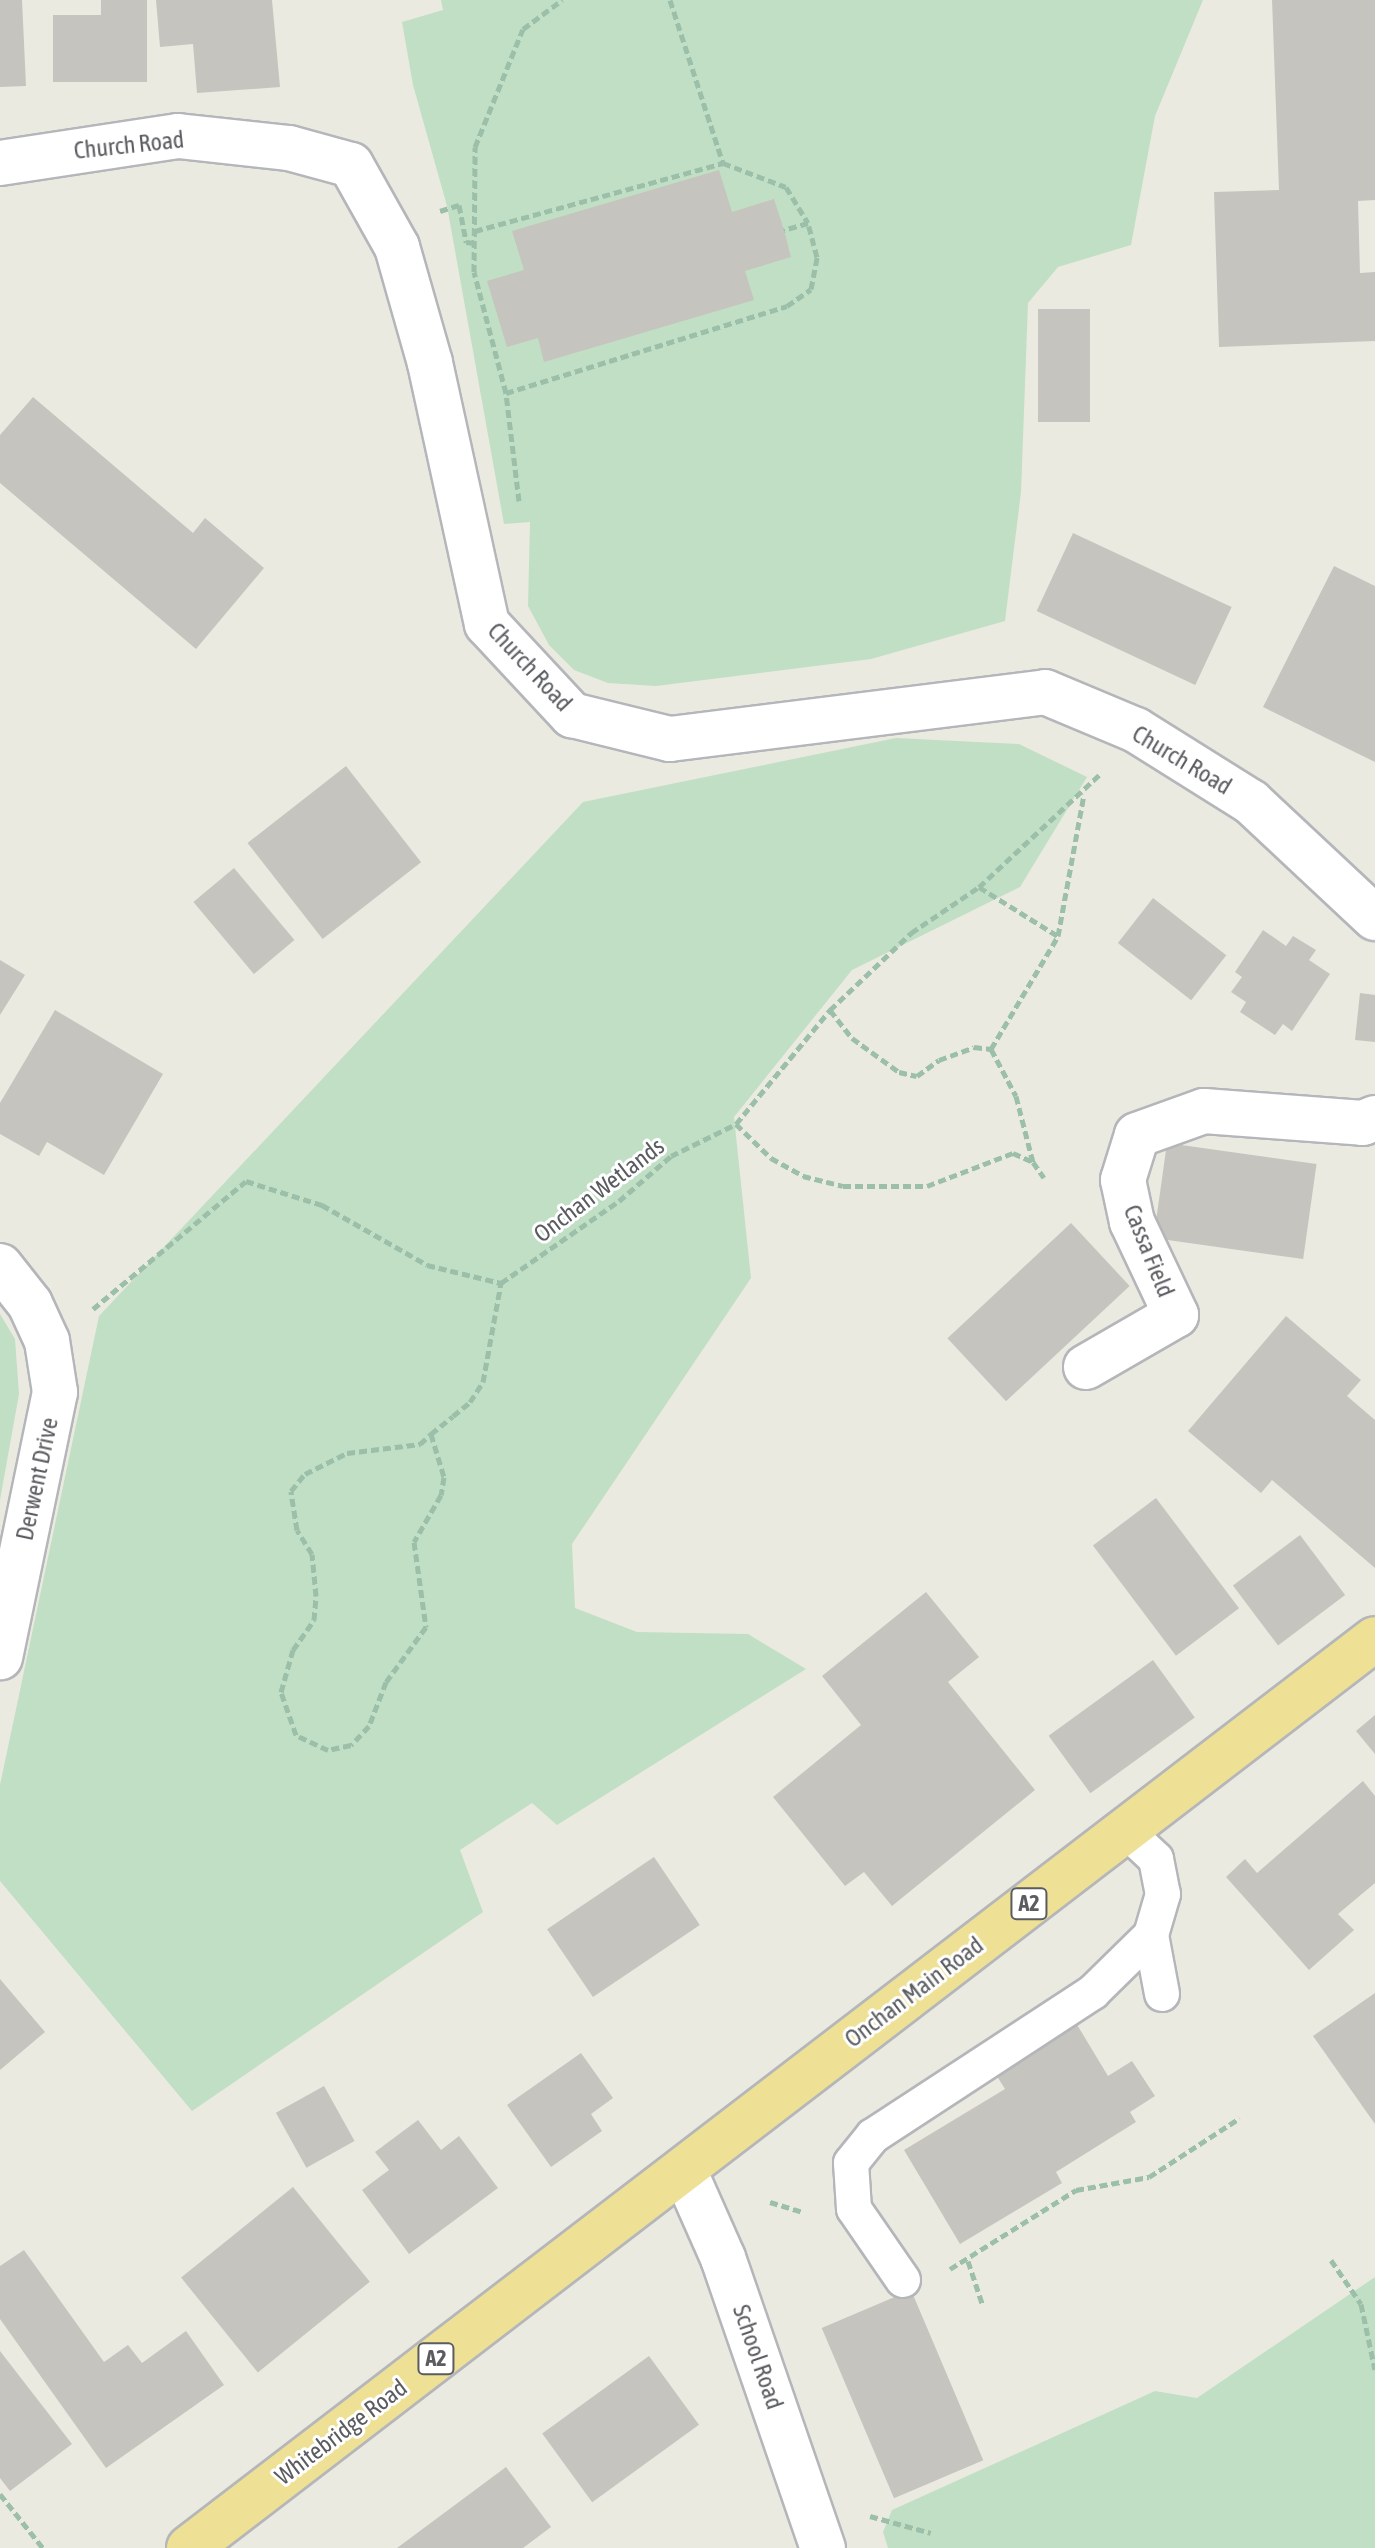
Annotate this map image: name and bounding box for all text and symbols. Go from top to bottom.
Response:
street label: Church Road [72,125,186,165]
street label: Church Road [482,617,578,717]
street label: Church Road [1127,719,1237,801]
street label: Onchan Wetlands [528,1132,670,1248]
street label: Cassa Field [1117,1201,1181,1301]
street label: Derwent Drive [10,1415,64,1543]
road number: A2 [1009,1886,1049,1922]
street label: Onchan Main Road [839,1931,989,2053]
street label: School Road [727,2301,789,2413]
road number: A2 [416,2341,456,2377]
street label: Whitebridge Road [270,2373,412,2491]

